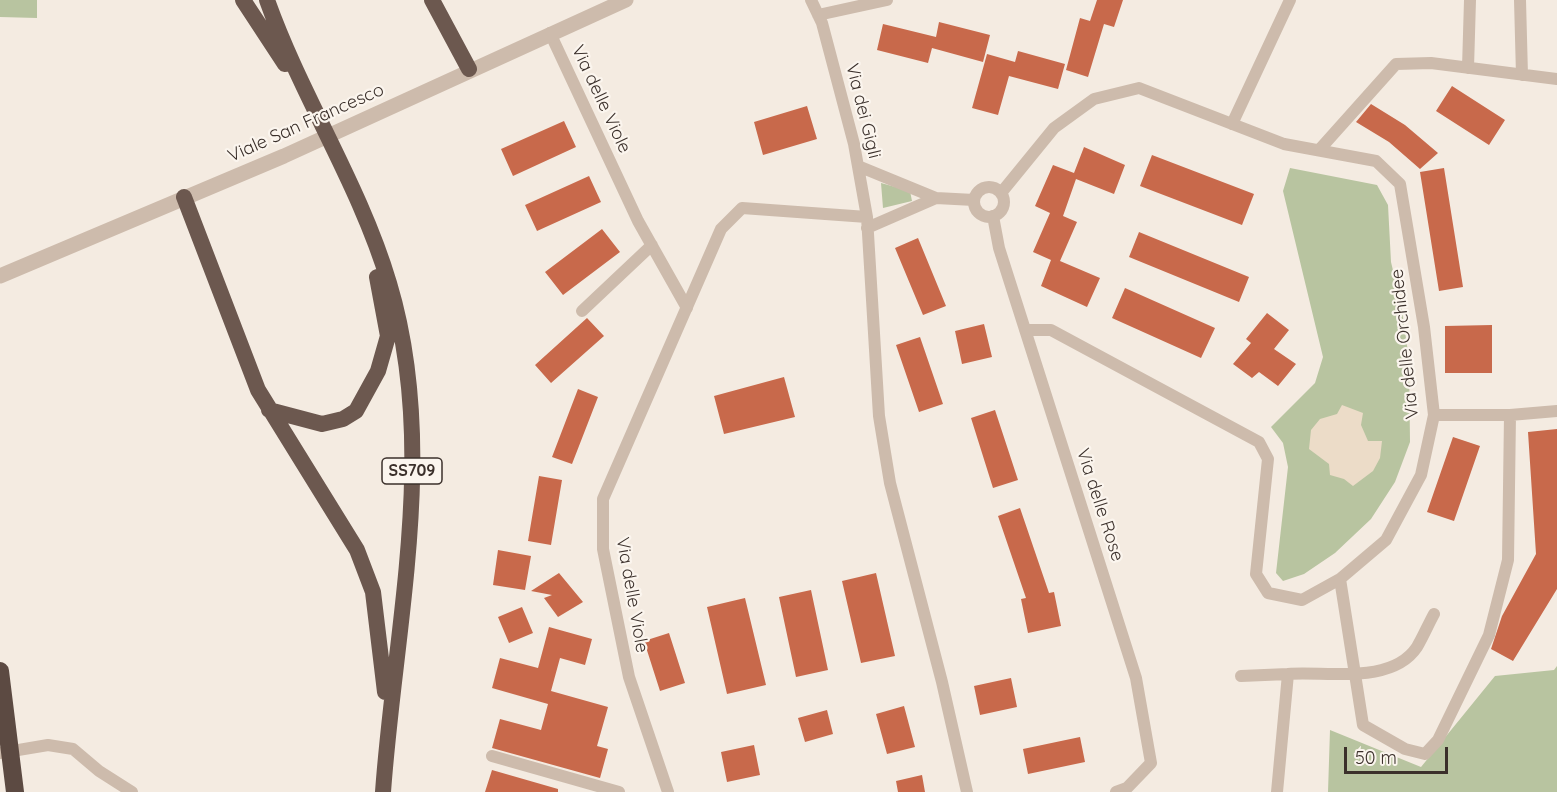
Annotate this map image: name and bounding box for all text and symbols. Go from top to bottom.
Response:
street label: Via delle Viole [567,42,635,156]
street label: Via dei Gigli [841,61,885,161]
street label: Viale San Francesco [225,79,387,167]
street label: Via delle Orchidee [1386,268,1424,420]
street label: Via delle Rose [1072,446,1128,564]
road number: SS709 [382,458,442,484]
street label: Via delle Viole [611,536,653,654]
scale bar [1347,735,1450,773]
text: 50 m [1355,746,1397,769]

